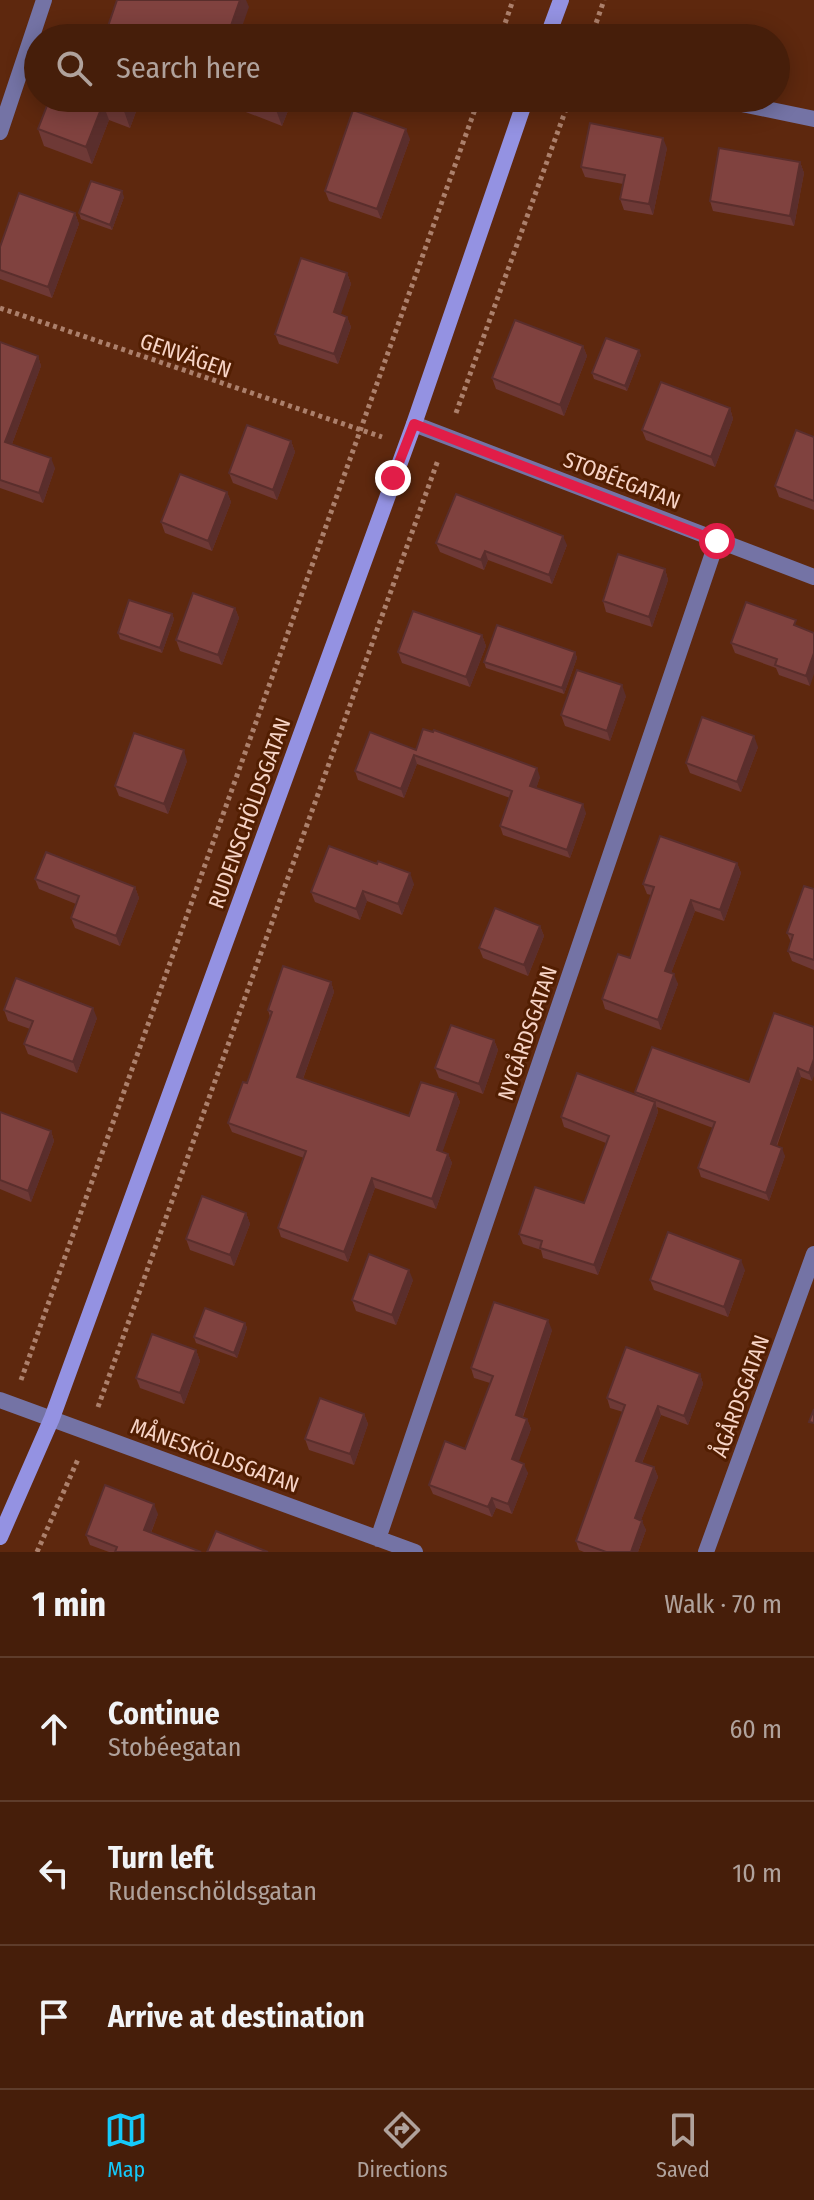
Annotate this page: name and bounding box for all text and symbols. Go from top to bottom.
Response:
search box [24,24,790,112]
icon: search [52,46,96,90]
text: Search here [116,50,261,86]
street label: GENVÄGEN [137,327,235,384]
street label: STOBÉEGATAN [559,446,684,515]
route end [375,460,411,496]
route start [699,523,735,559]
street label: RUDENSCHÖLDSGATAN [202,714,297,912]
street label: NYGÅRDSGATAN [492,962,563,1104]
street label: ÅGÅRDSGATAN [706,1331,775,1461]
street label: MÅNESKÖLDSGATAN [127,1412,303,1498]
text: 1 min [32,1584,106,1625]
text: Walk · 70 m [664,1589,782,1620]
text: Continue [108,1696,220,1732]
icon: ahead [32,1707,76,1751]
text: 60 m [729,1714,782,1745]
text: Stobéegatan [108,1732,241,1763]
text: Turn left [108,1840,214,1876]
icon: left [32,1851,76,1895]
text: 10 m [732,1858,782,1889]
text: Rudenschöldsgatan [108,1876,317,1907]
icon: arrive [32,1995,76,2039]
text: Arrive at destination [108,1999,365,2035]
tab: Map [104,2108,148,2183]
tab: Directions [357,2108,448,2183]
tab: Saved [656,2108,710,2183]

